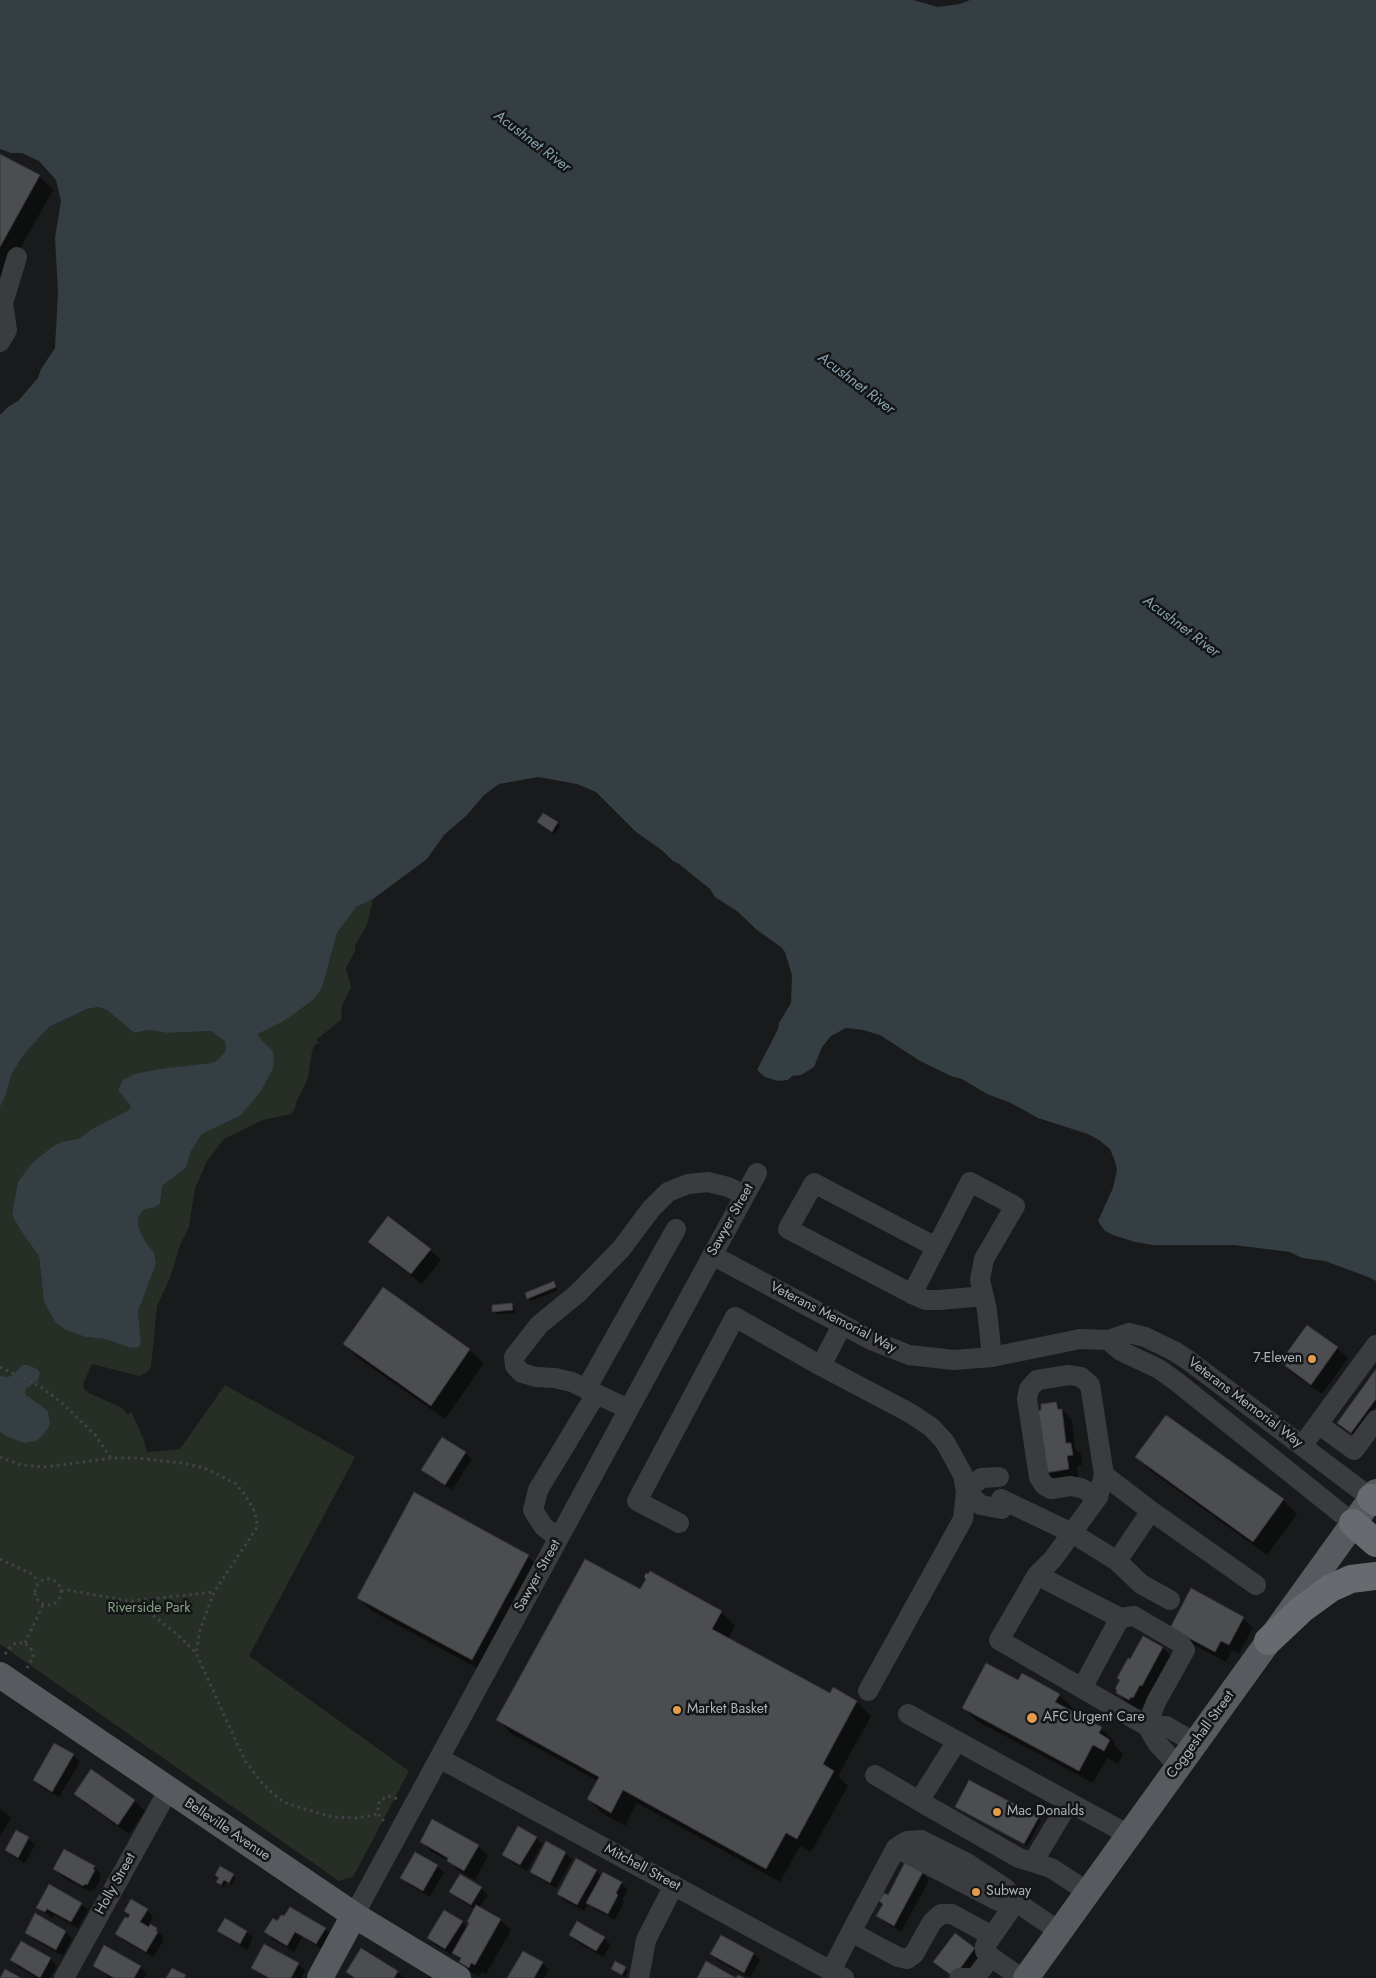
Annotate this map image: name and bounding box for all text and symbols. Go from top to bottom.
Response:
water label: Acushnet River [490,107,574,177]
water label: Acushnet River [814,349,898,419]
water label: Acushnet River [1139,592,1223,662]
street label: Sawyer Street [704,1181,758,1259]
street label: Veterans Memorial Way [767,1279,899,1357]
place label: 7-Eleven [1253,1351,1302,1367]
marker: 7-Eleven [1306,1353,1318,1365]
street label: Veterans Memorial Way [1184,1354,1306,1452]
street label: Sawyer Street [511,1537,565,1615]
park label: Riverside Park [107,1601,191,1617]
street label: Coggeshall Street [1164,1688,1238,1782]
place label: Market Basket [687,1702,767,1718]
marker: Market Basket [671,1704,683,1716]
place label: AFC Urgent Care [1043,1710,1145,1726]
marker: AFC Urgent Care [1025,1711,1039,1725]
street label: Belleville Avenue [181,1795,273,1865]
place label: Mac Donalds [1007,1804,1084,1820]
marker: Mac Donalds [991,1806,1003,1818]
street label: Mitchell Street [601,1841,683,1895]
street label: Holly Street [92,1850,140,1918]
place label: Subway [986,1884,1031,1900]
marker: Subway [970,1886,982,1898]

